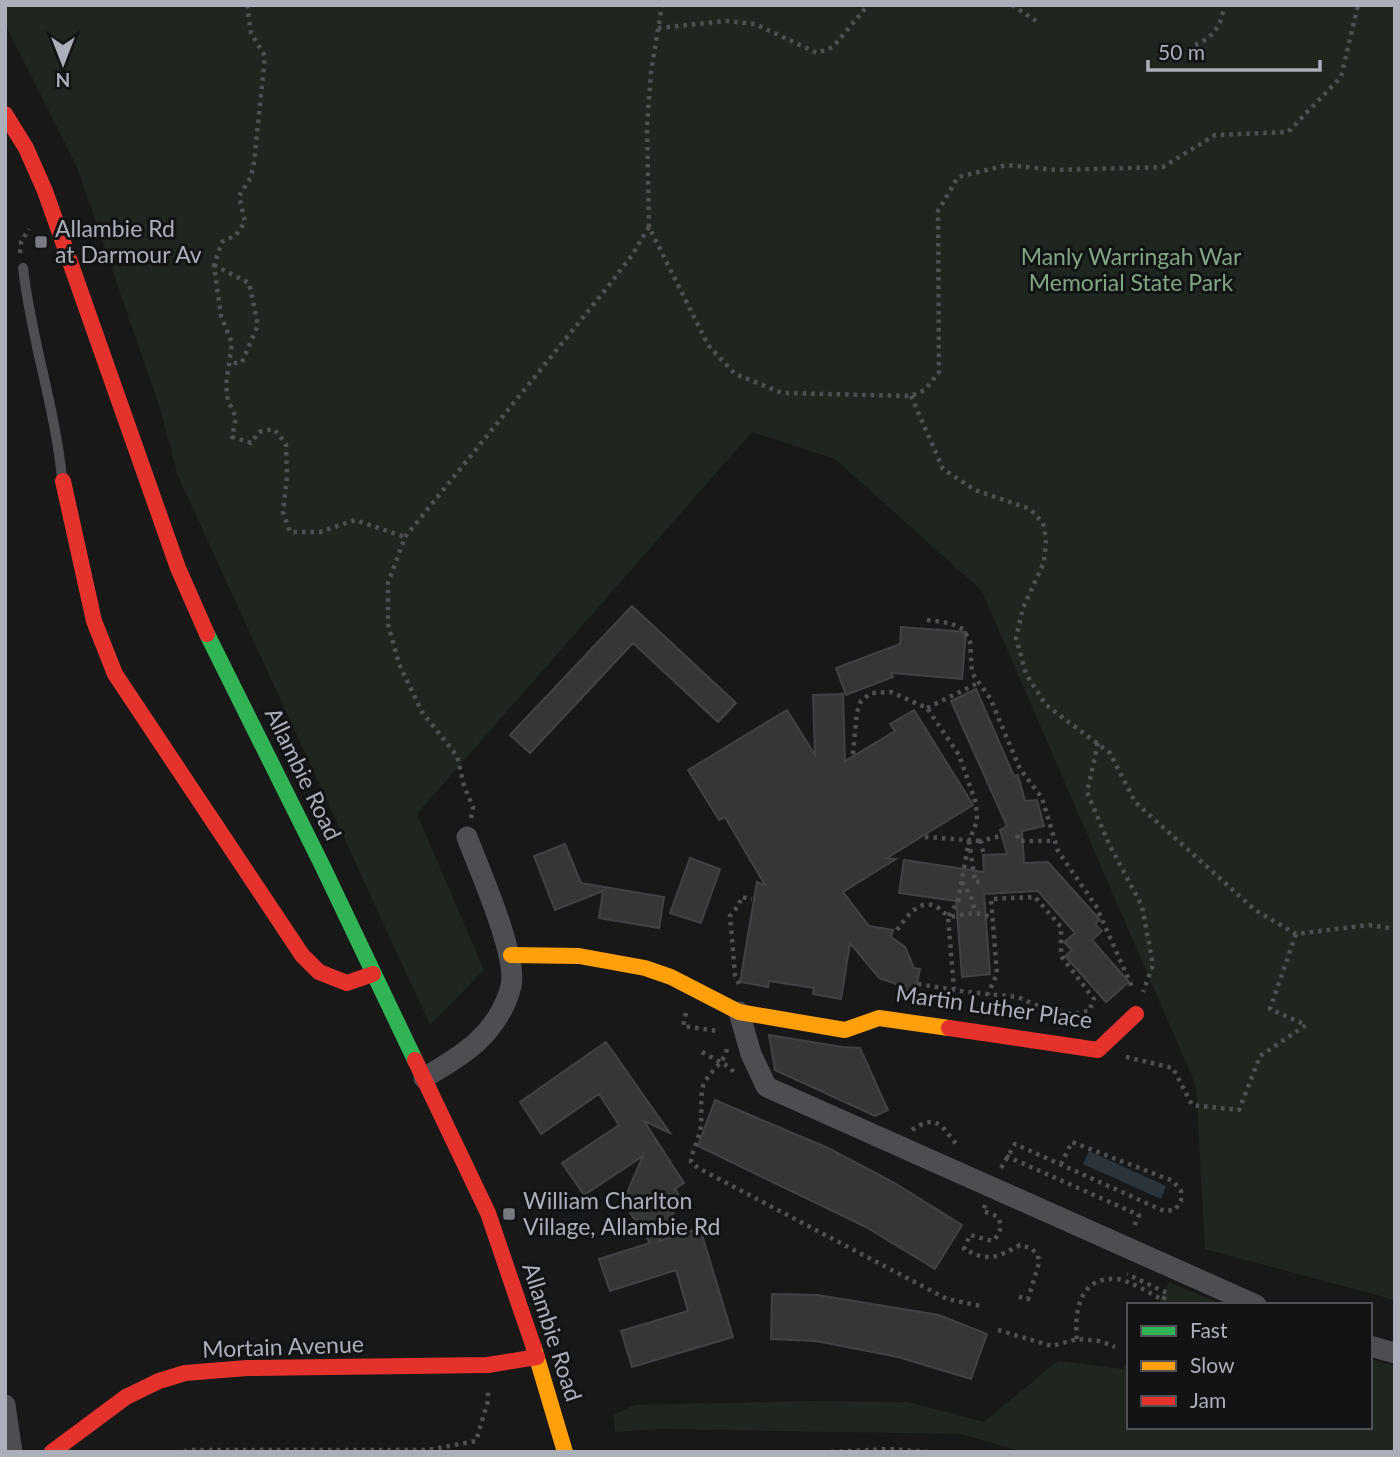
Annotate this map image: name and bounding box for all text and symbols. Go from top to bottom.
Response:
north arrow [28,28,98,98]
scale bar [1148,28,1320,72]
text: 50 m [1158,39,1205,64]
text: N [56,69,70,92]
place label: Allambie Rd at Darmour Av [55,214,202,268]
marker: Allambie Rd at Darmour Av [33,234,49,250]
park label: Manly Warringah War Memorial State Park [1021,242,1242,296]
street label: Allambie Road [260,703,348,844]
street label: Martin Luther Place [894,978,1094,1034]
place label: William Charlton Village, Allambie Rd [523,1186,721,1240]
marker: William Charlton Village, Allambie Rd [501,1206,517,1222]
street label: Allambie Road [517,1259,589,1405]
legend [1127,1303,1372,1429]
text: Fast [1190,1317,1228,1342]
street label: Mortain Avenue [202,1329,364,1363]
text: Slow [1190,1352,1235,1377]
text: Jam [1190,1387,1226,1412]

